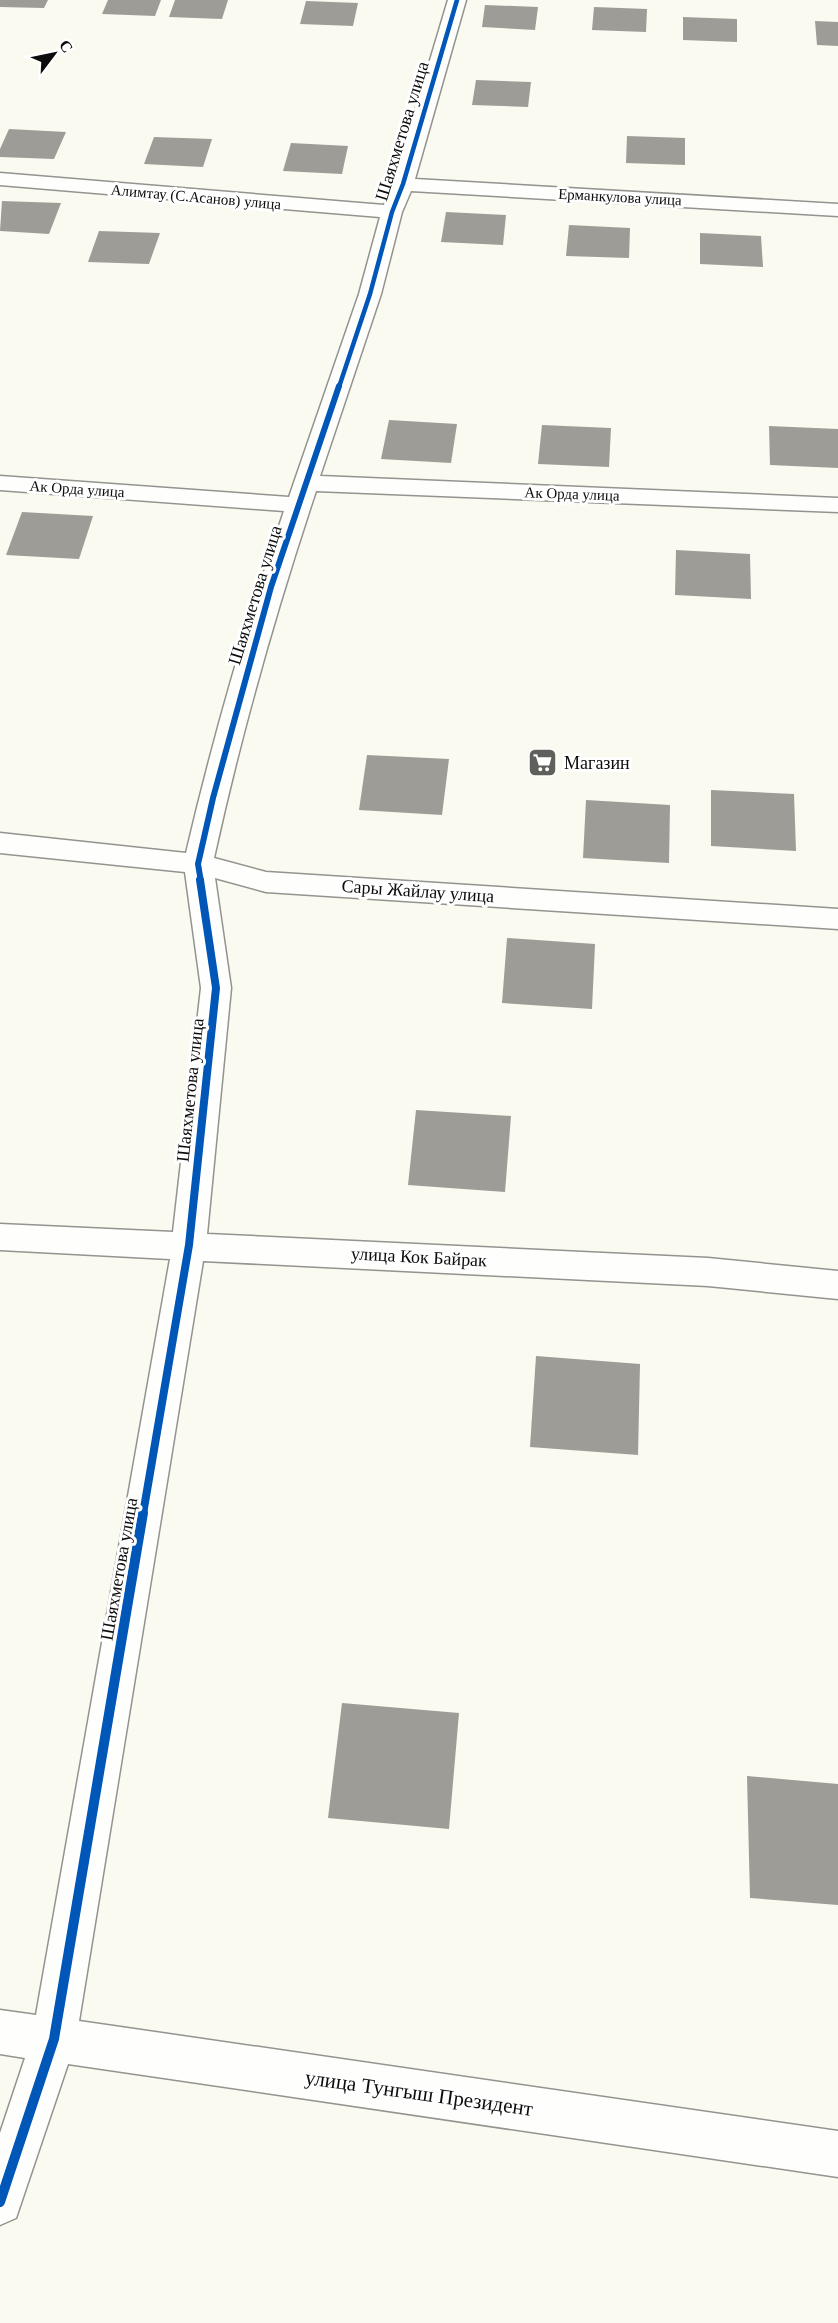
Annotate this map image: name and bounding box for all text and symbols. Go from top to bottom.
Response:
north arrow [24,24,84,84]
text: С [56,37,77,56]
street label: Шаяхметова улица [371,59,433,203]
street label: Алимтау (С.Асанов) улица [110,182,282,213]
street label: Ерманкулова улица [558,186,683,208]
street label: Ак Орда улица [29,478,125,500]
street label: Ак Орда улица [524,484,620,504]
street label: Шаяхметова улица [224,523,286,667]
supermarket icon: Магазин [527,747,559,779]
place label: Магазин [564,753,630,773]
street label: Сары Жайлау улица [341,876,495,906]
street label: Шаяхметова улица [172,1017,208,1163]
street label: улица Кок Байрак [351,1243,488,1271]
street label: Шаяхметова улица [97,1496,141,1642]
street label: улица Тунгыш Президент [303,2065,535,2121]

